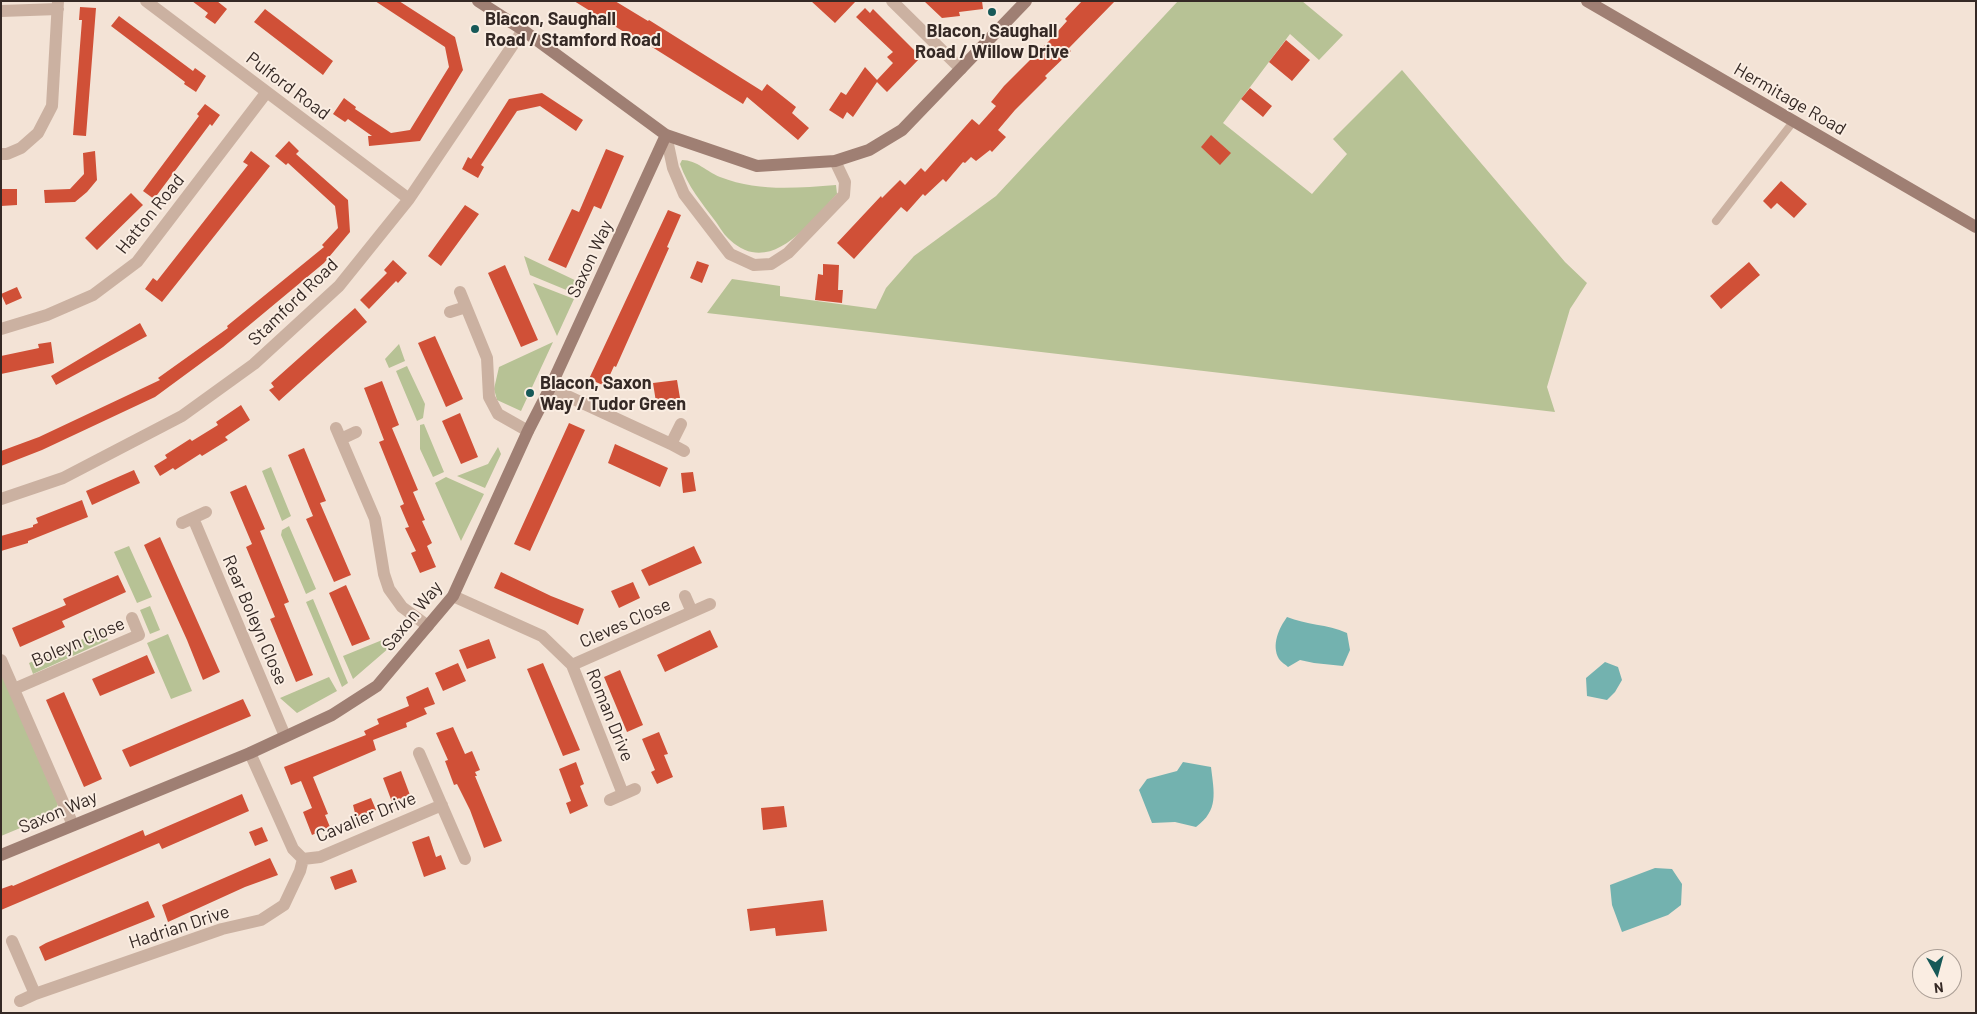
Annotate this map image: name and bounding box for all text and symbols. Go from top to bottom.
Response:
marker: Blacon, Saughall Road / Willow Drive [986,6,998,18]
place label: Blacon, Saughall Road / Stamford Road [485,8,661,50]
place label: Blacon, Saughall Road / Willow Drive [915,20,1069,62]
marker: Blacon, Saughall Road / Stamford Road [469,23,481,35]
street label: Pulford Road [242,47,334,125]
street label: Hermitage Road [1730,58,1850,140]
street label: Hatton Road [111,170,189,258]
street label: Saxon Way [563,217,617,301]
street label: Stamford Road [244,254,342,350]
place label: Blacon, Saxon Way / Tudor Green [540,372,686,414]
marker: Blacon, Saxon Way / Tudor Green [524,387,536,399]
street label: Rear Boleyn Close [218,552,292,688]
street label: Saxon Way [377,577,447,655]
street label: Cleves Close [576,593,674,653]
street label: Boleyn Close [28,613,128,671]
street label: Roman Drive [582,665,638,765]
street label: Saxon Way [15,786,101,838]
street label: Cavalier Drive [313,787,419,847]
street label: Hadrian Drive [126,901,232,953]
north arrow [1912,949,1962,999]
text: N [1933,979,1944,997]

